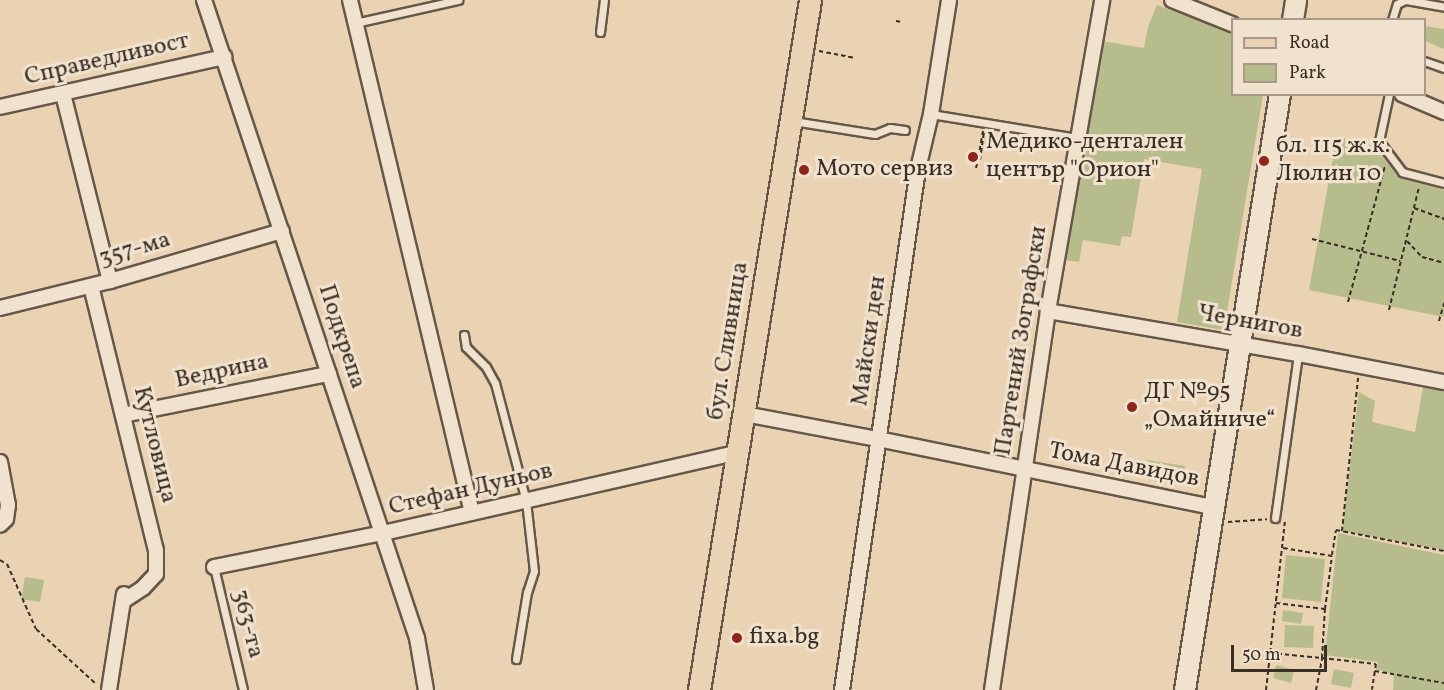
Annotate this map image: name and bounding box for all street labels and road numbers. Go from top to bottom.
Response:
street label: Справедливост [22,27,192,93]
street label: Партений Зографски [990,224,1054,458]
street label: 357-ма [96,226,174,274]
street label: бул. Сливница [702,260,756,422]
street label: Майски ден [847,274,893,408]
street label: Подкрепа [311,281,371,393]
street label: Чернигов [1195,300,1305,346]
street label: Ведрина [173,348,271,396]
street label: Кутловица [126,384,182,506]
street label: Тома Давидов [1046,437,1202,495]
street label: Стефан Дуньов [386,457,556,523]
street label: 363-та [225,587,269,661]

